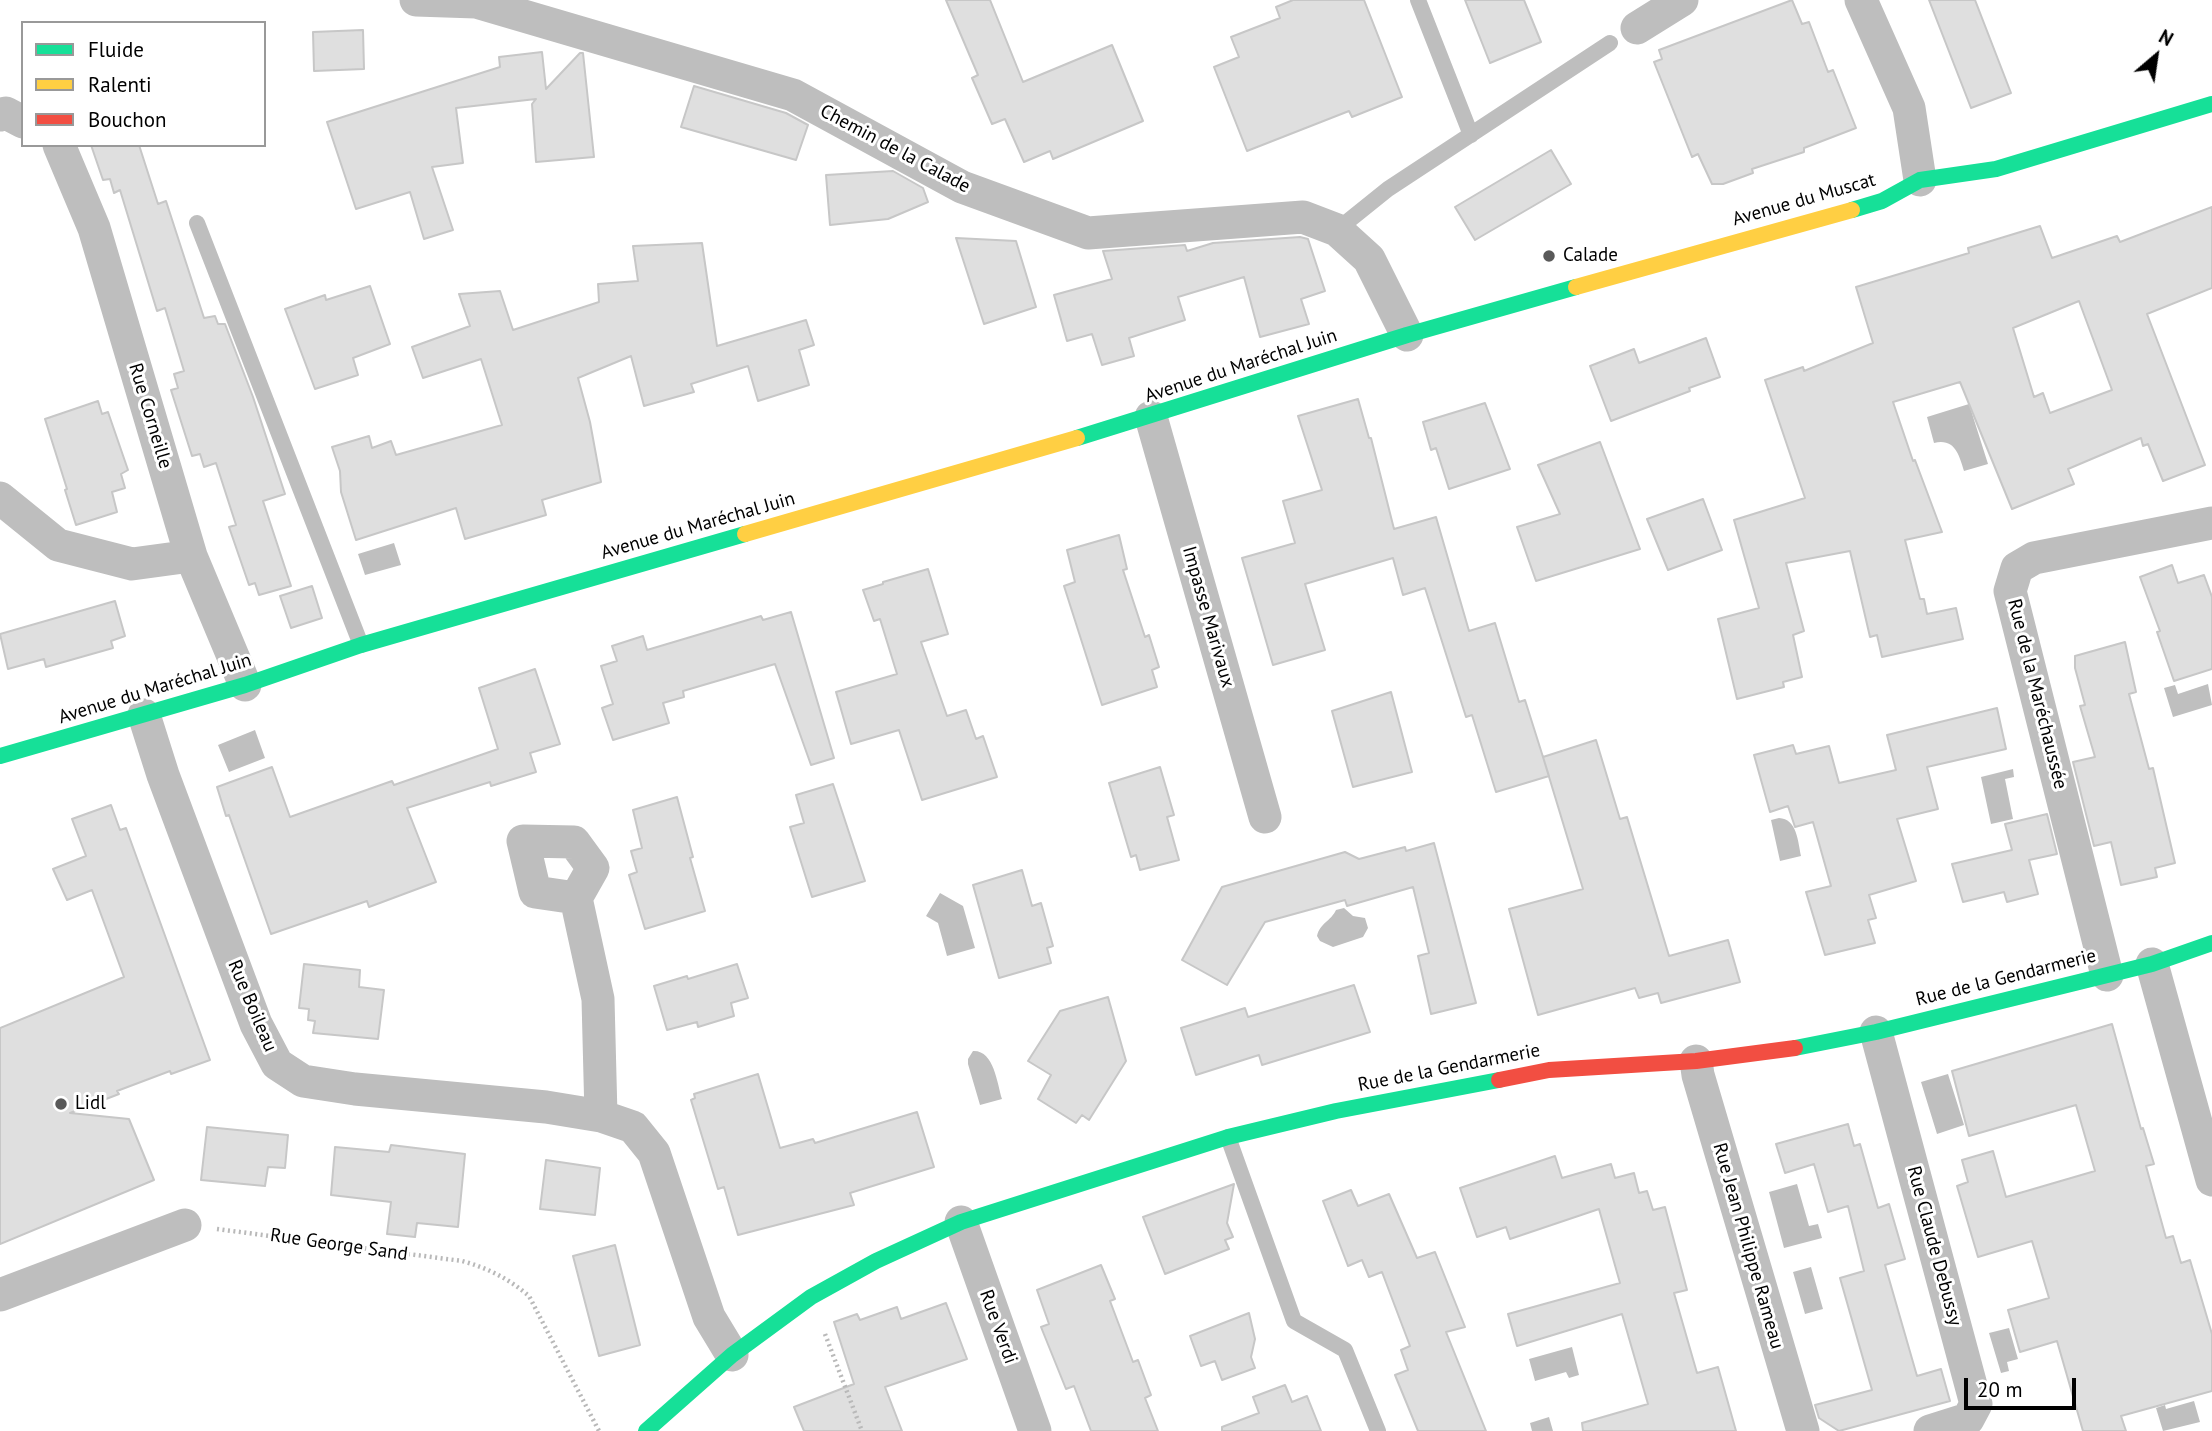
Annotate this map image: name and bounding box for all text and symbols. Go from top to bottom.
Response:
legend [21,21,266,147]
north arrow [2121,21,2191,91]
text: N [2155,24,2177,51]
text: Fluide [88,36,144,63]
text: Ralenti [88,71,152,98]
street label: Chemin de la Calade [816,100,974,198]
text: Bouchon [88,106,167,133]
street label: Avenue du Muscat [1730,169,1878,231]
place label: Calade [1563,245,1618,267]
marker: Calade [1541,248,1557,264]
street label: Avenue du Maréchal Juin [1142,324,1340,408]
street label: Rue Corneille [123,361,177,471]
street label: Avenue du Maréchal Juin [598,487,798,565]
street label: Impasse Marivaux [1177,544,1239,690]
street label: Rue de la Maréchaussée [2002,597,2072,791]
street label: Avenue du Maréchal Juin [56,649,254,729]
street label: Rue de la Gendarmerie [1913,945,2099,1011]
street label: Rue Boileau [222,957,282,1055]
street label: Rue de la Gendarmerie [1356,1039,1542,1097]
place label: Lidl [75,1093,106,1115]
marker: Lidl [53,1096,69,1112]
street label: Rue Jean Philippe Rameau [1708,1140,1788,1352]
street label: Rue Claude Debussy [1902,1164,1966,1328]
street label: Rue George Sand [269,1224,409,1266]
street label: Rue Verdi [974,1287,1022,1367]
scale bar [1967,1364,2079,1408]
text: 20 m [1977,1376,2023,1403]

